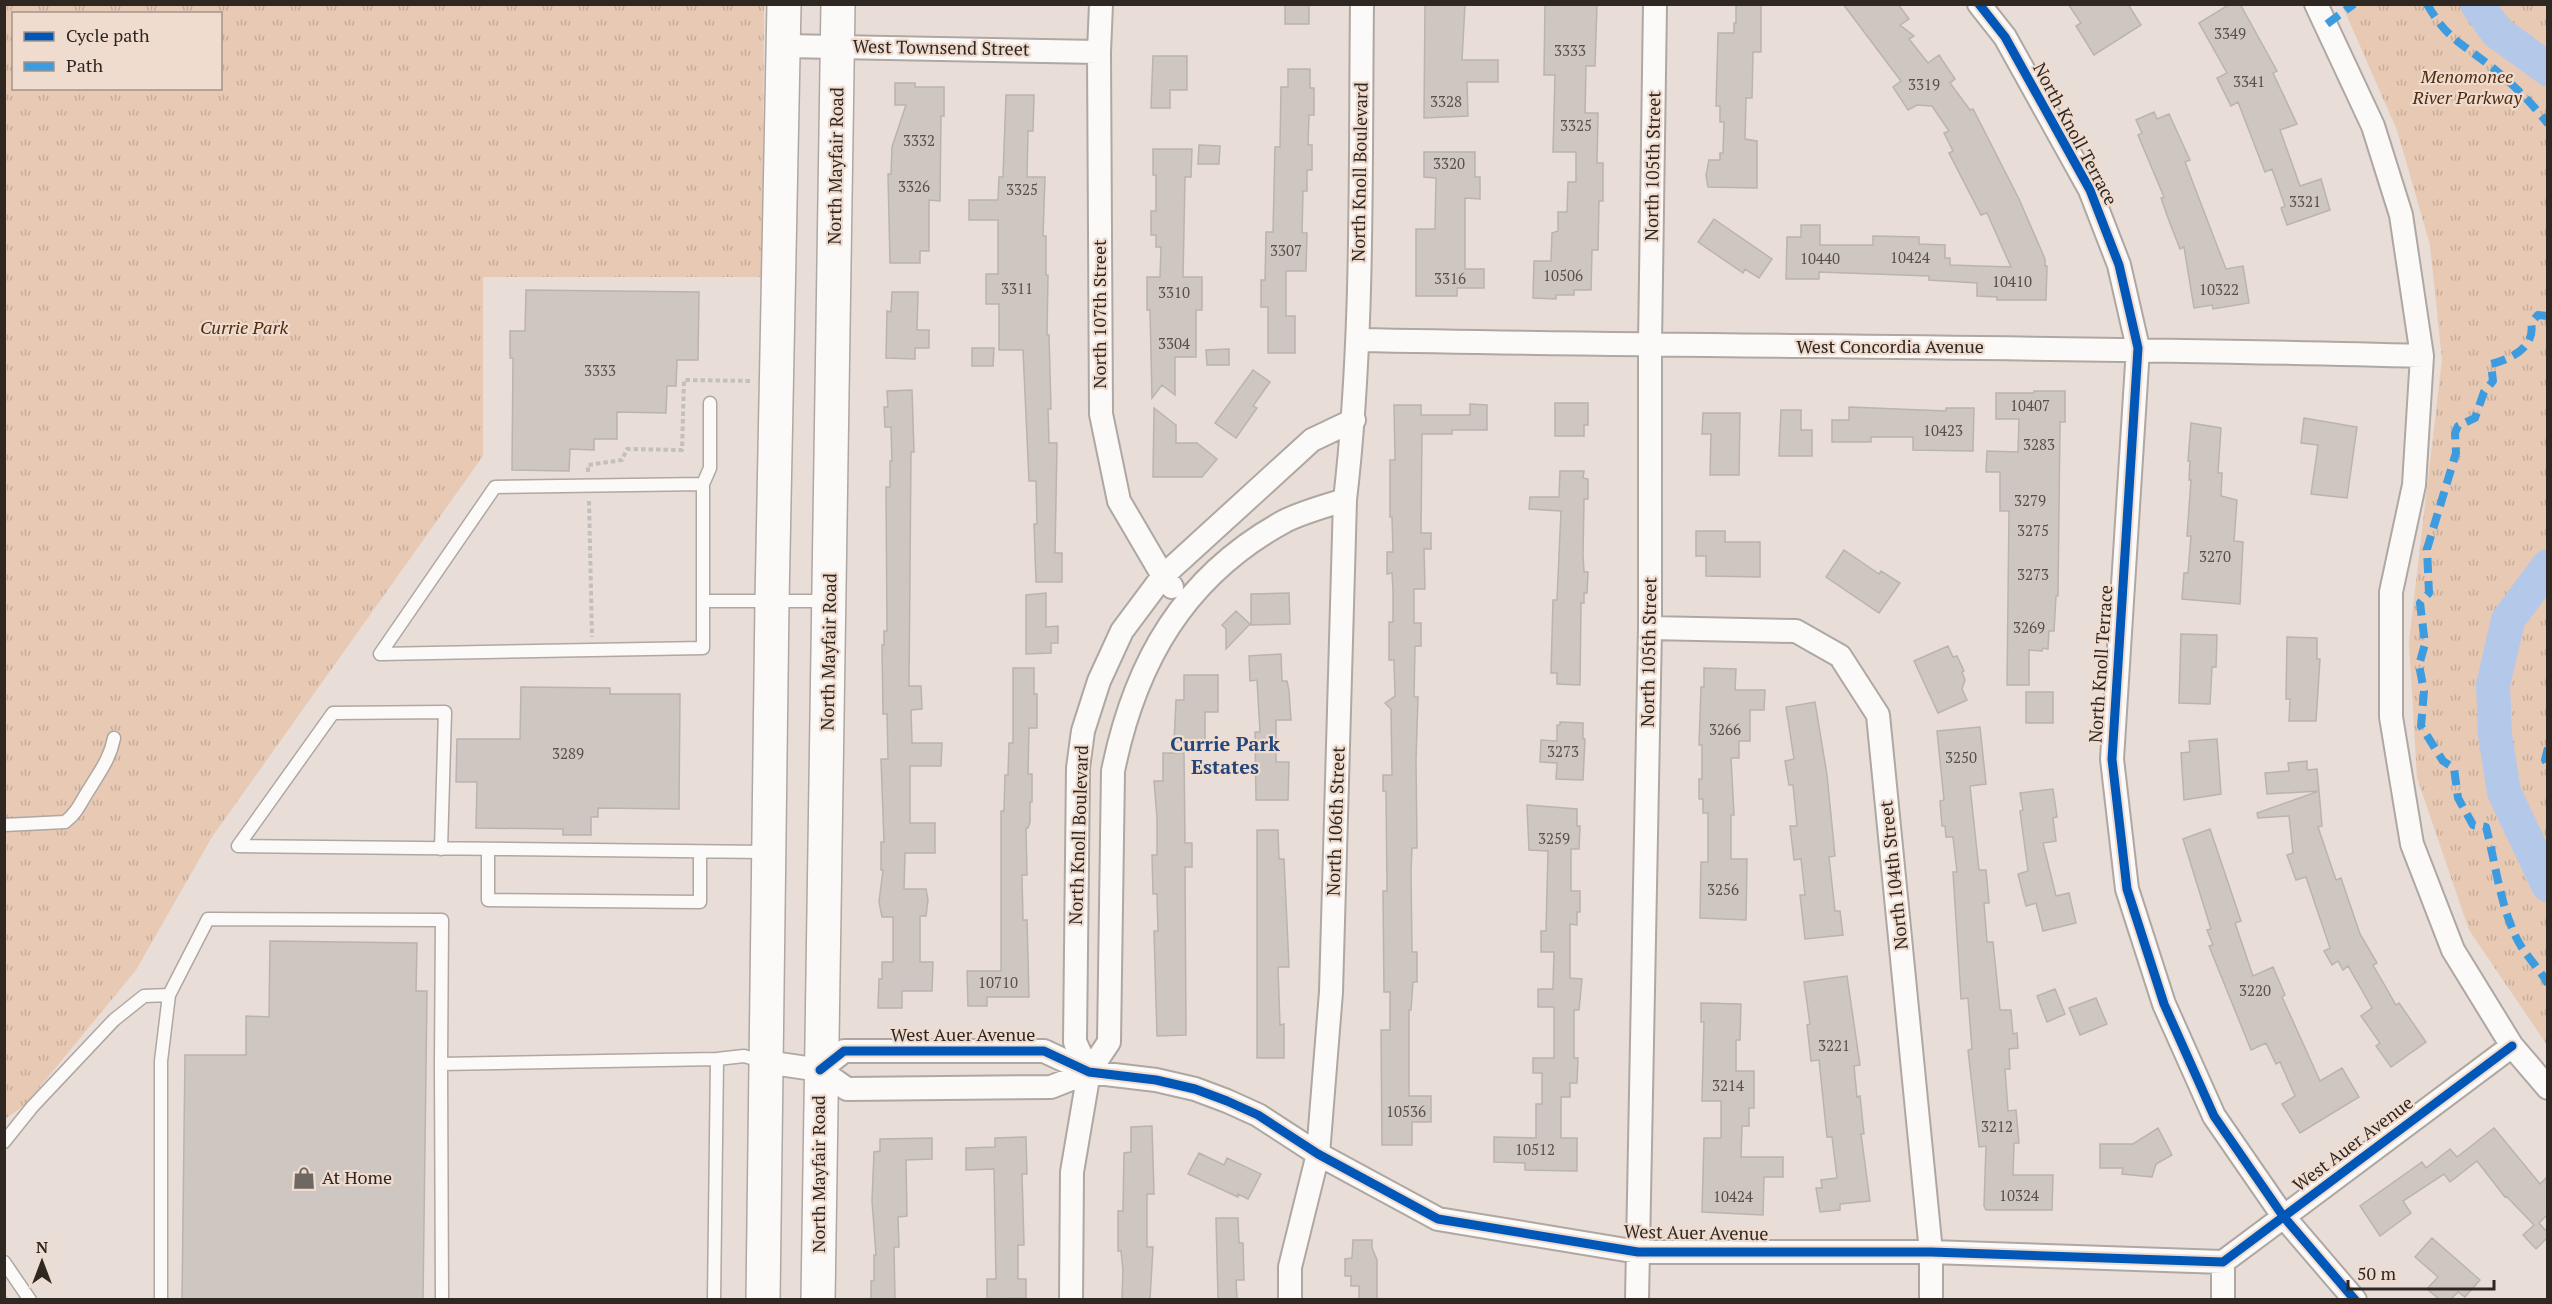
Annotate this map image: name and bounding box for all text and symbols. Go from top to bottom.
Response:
legend [12,12,222,90]
text: Cycle path [66,23,150,47]
house number: 3349 [2214,23,2246,43]
street label: West Townsend Street [852,33,1030,61]
house number: 3333 [1554,40,1586,60]
text: Path [66,53,103,77]
street label: North Knoll Terrace [2028,58,2124,209]
park label: Menomonee River Parkway [2411,64,2522,109]
house number: 3341 [2233,71,2265,91]
house number: 3319 [1908,74,1940,94]
street label: North Knoll Boulevard [1345,82,1373,262]
street label: North Mayfair Road [822,87,848,245]
street label: North 105th Street [1639,90,1665,241]
house number: 3328 [1430,91,1462,111]
house number: 3325 [1560,115,1592,135]
house number: 3332 [903,130,935,150]
house number: 3320 [1433,153,1465,173]
house number: 3326 [898,176,930,196]
house number: 3325 [1006,179,1038,199]
house number: 3321 [2289,191,2321,211]
street label: North 107th Street [1087,239,1111,389]
house number: 3307 [1270,240,1302,260]
house number: 10424 [1890,247,1930,267]
house number: 10440 [1800,248,1840,268]
house number: 10506 [1543,265,1583,285]
house number: 3316 [1434,268,1466,288]
house number: 10410 [1992,271,2032,291]
house number: 3311 [1001,278,1033,298]
house number: 10322 [2199,279,2239,299]
house number: 3310 [1158,282,1190,302]
park label: Currie Park [200,315,288,339]
house number: 3304 [1158,333,1190,353]
street label: West Concordia Avenue [1796,334,1984,358]
house number: 3333 [584,360,616,380]
house number: 10407 [2010,395,2050,415]
house number: 10423 [1923,420,1963,440]
house number: 3283 [2023,434,2055,454]
house number: 3279 [2014,490,2046,510]
house number: 3275 [2017,520,2049,540]
house number: 3270 [2199,546,2231,566]
house number: 3273 [2017,564,2049,584]
street label: North Mayfair Road [815,573,841,731]
street label: North 105th Street [1635,576,1661,727]
street label: North Knoll Terrace [2083,584,2117,744]
house number: 3269 [2013,617,2045,637]
house number: 3266 [1709,719,1741,739]
district label: Currie Park Estates [1170,730,1280,780]
house number: 3273 [1547,741,1579,761]
house number: 3289 [552,743,584,763]
street label: North Knoll Boulevard [1063,745,1093,925]
street label: North 106th Street [1320,745,1350,896]
house number: 3250 [1945,747,1977,767]
street label: North 104th Street [1873,799,1913,951]
house number: 3259 [1538,828,1570,848]
house number: 3256 [1707,879,1739,899]
house number: 10710 [978,972,1018,992]
house number: 3220 [2239,980,2271,1000]
street label: West Auer Avenue [891,1022,1035,1046]
house number: 3221 [1818,1035,1850,1055]
house number: 3214 [1712,1075,1744,1095]
street label: West Auer Avenue [2287,1090,2417,1196]
street label: North Mayfair Road [806,1095,830,1253]
house number: 10536 [1386,1101,1426,1121]
house number: 3212 [1981,1116,2013,1136]
house number: 10512 [1515,1139,1555,1159]
shop icon: At Home [291,1165,317,1191]
place label: At Home [322,1165,392,1189]
house number: 10324 [1999,1185,2039,1205]
house number: 10424 [1713,1186,1753,1206]
street label: West Auer Avenue [1623,1219,1769,1245]
north arrow [12,1232,72,1292]
text: N [36,1236,48,1258]
scale bar [2348,1253,2494,1291]
text: 50 m [2357,1261,2397,1285]

